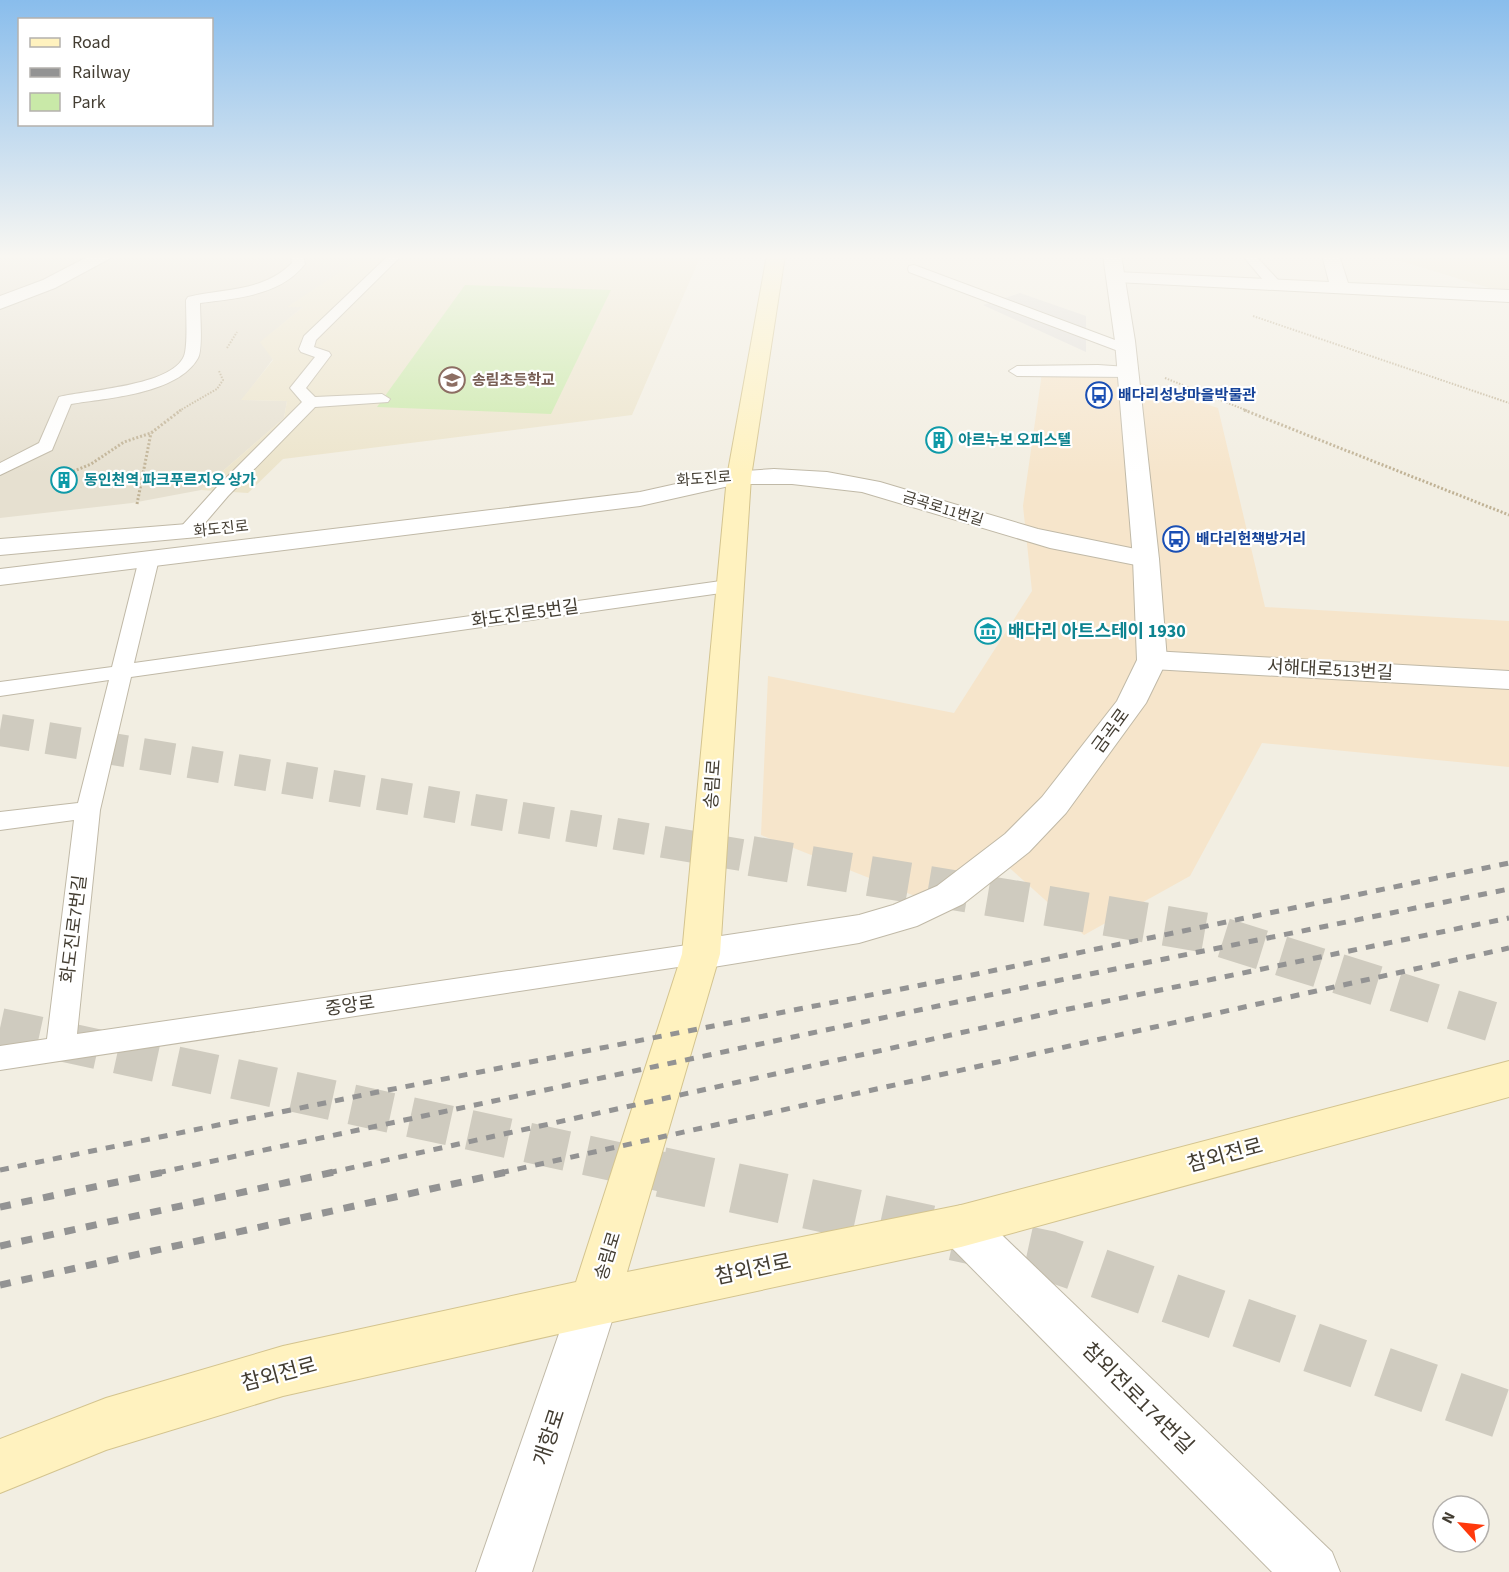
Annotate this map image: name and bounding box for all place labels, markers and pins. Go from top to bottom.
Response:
school or university icon: 송림초등학교 [437,365,467,395]
place label: 송림초등학교 [472,370,555,391]
bus stop icon: 배다리성냥마을박물관 [1084,380,1114,410]
place label: 배다리성냥마을박물관 [1118,385,1256,406]
building icon: 아르누보 오피스텔 [924,425,954,455]
place label: 아르누보 오피스텔 [958,430,1071,451]
building icon: 동인천역 파크푸르지오 상가 [49,465,79,495]
place label: 동인천역 파크푸르지오 상가 [84,470,256,491]
bus stop icon: 배다리헌책방거리 [1161,524,1191,554]
place label: 배다리헌책방거리 [1196,529,1306,550]
museum icon: 배다리 아트스테이 1930 [973,616,1003,646]
place label: 배다리 아트스테이 1930 [1008,619,1186,644]

